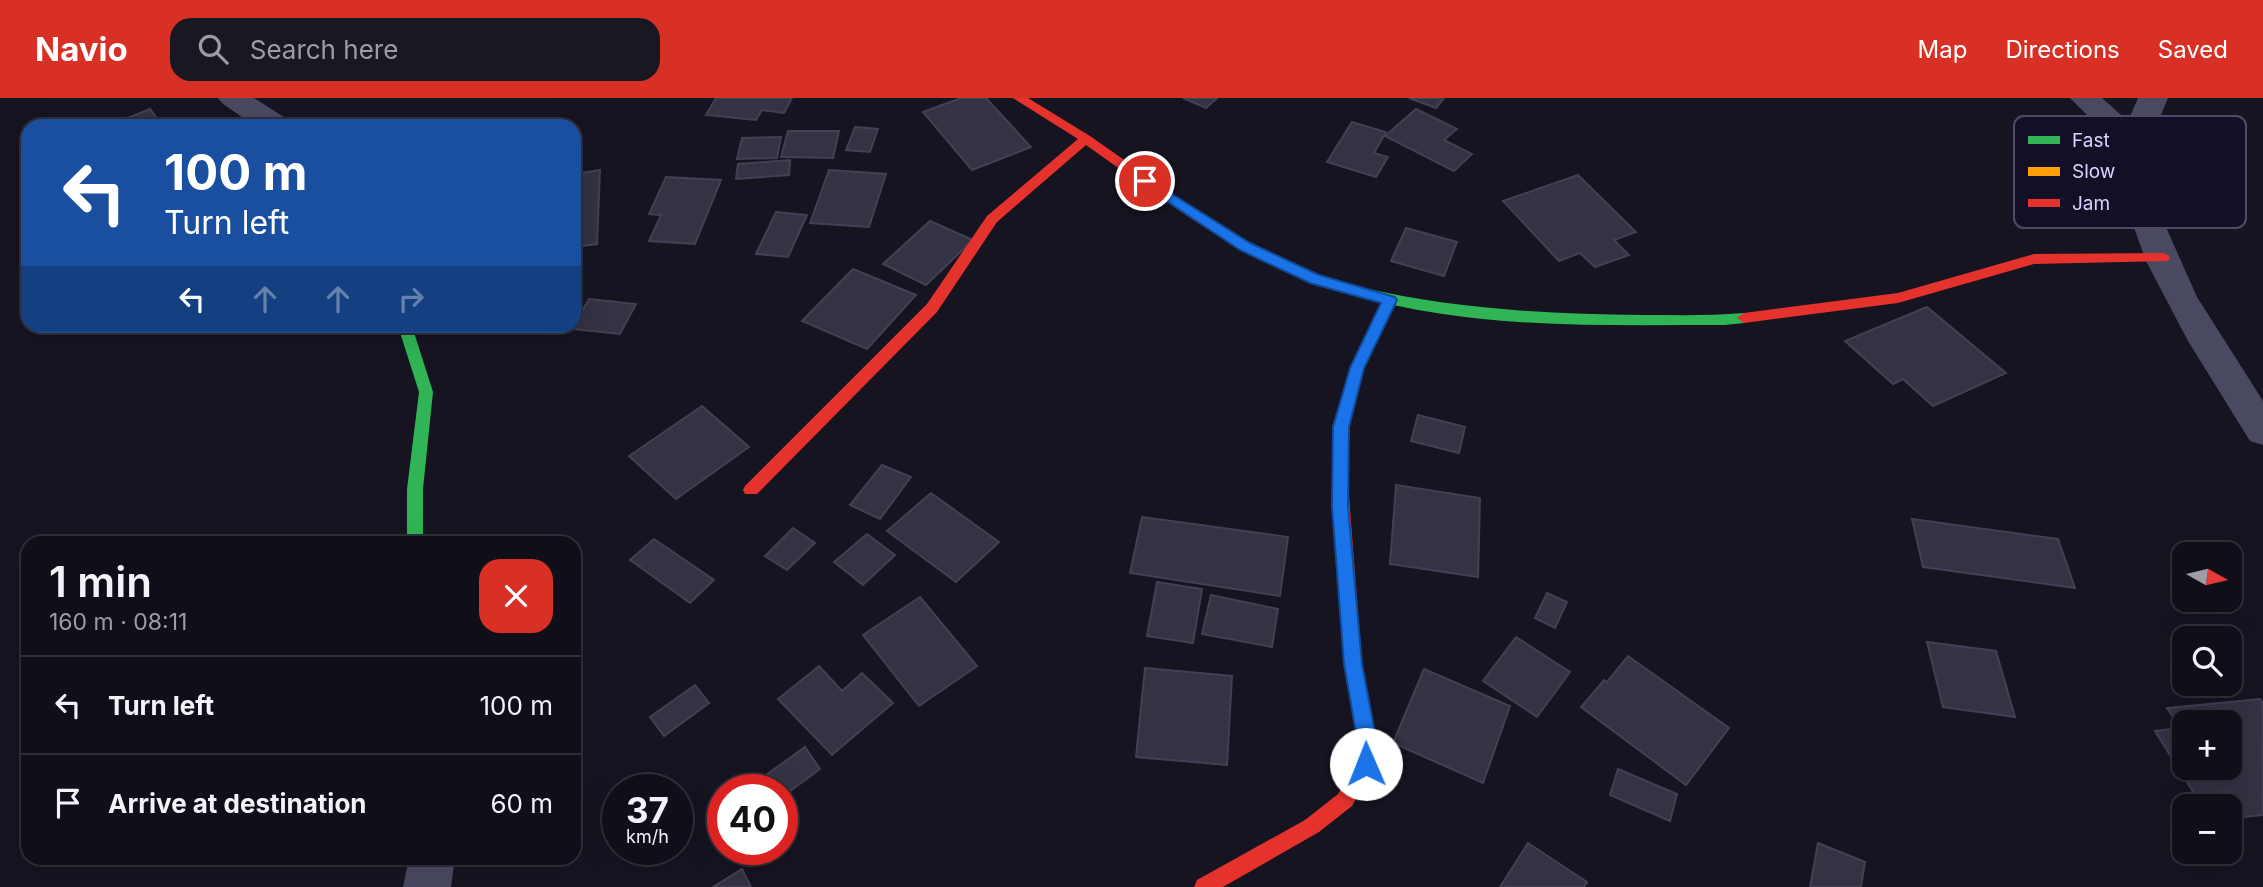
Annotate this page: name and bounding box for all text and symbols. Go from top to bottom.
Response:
search box [170,18,660,81]
text: Navio [35,29,128,69]
icon: search [194,30,232,68]
text: Search here [250,34,398,65]
text: Map [1918,35,1967,64]
text: Directions [2005,35,2120,64]
text: Saved [2158,35,2228,64]
legend [2014,116,2246,228]
text: Fast [2072,129,2110,152]
text: 100 m [164,143,308,202]
icon: left [49,147,140,238]
pin [1115,151,1175,211]
text: Slow [2072,160,2115,183]
icon: arrive [1126,162,1164,200]
text: Jam [2072,192,2110,215]
text: Turn left [164,203,289,242]
icon: left [173,280,211,318]
icon: ahead [246,280,284,318]
icon: ahead [319,280,357,318]
icon: right [392,280,430,318]
north arrow [2172,542,2242,612]
map controls [2172,542,2242,864]
text: 1 min [49,556,152,607]
button: close [479,559,553,633]
text: 160 m · 08:11 [49,608,187,636]
button: search [2172,626,2242,696]
icon: left [49,686,87,724]
text: Turn left [108,690,214,721]
text: 100 m [480,690,553,721]
button: + [2172,710,2242,780]
position arrow [1329,727,1403,801]
speed limit sign: 40 [707,774,798,865]
icon: arrive [49,784,87,822]
text: Arrive at destination [108,788,367,819]
text: 60 m [490,788,553,819]
text: 37 [626,789,669,831]
button: − [2172,794,2242,864]
text: km/h [626,826,669,847]

